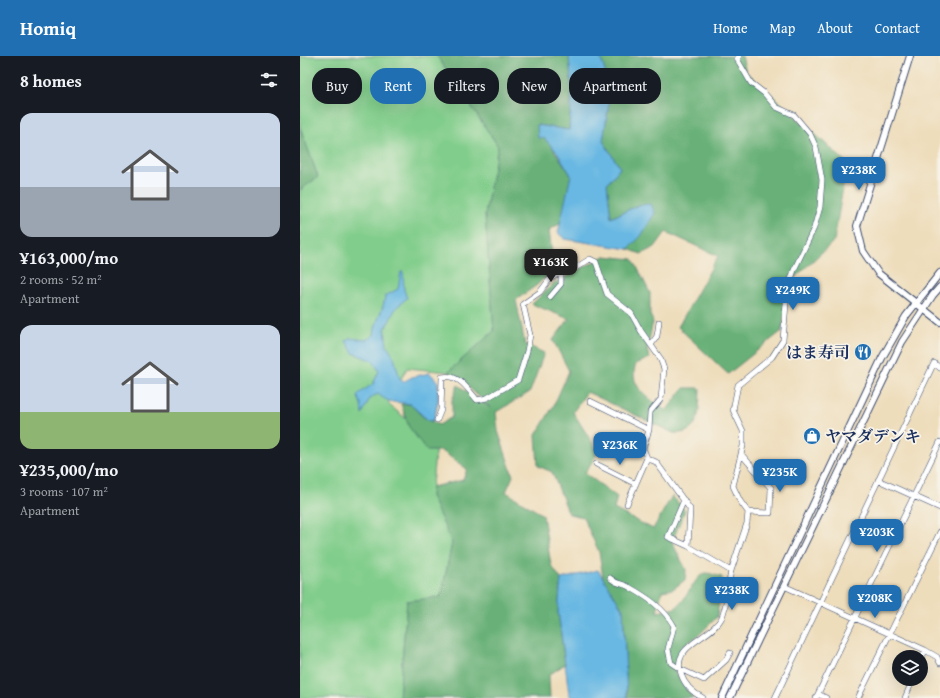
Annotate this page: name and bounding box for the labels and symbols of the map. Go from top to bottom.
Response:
pin: ¥238K [831,157,887,191]
pin: ¥163K [523,249,579,283]
pin: ¥249K [765,277,821,311]
place label: はま寿司 [786,340,850,364]
restaurant icon: はま寿司 [853,342,873,362]
place label: ヤマダデンキ [825,424,921,448]
shop icon: ヤマダデンキ [802,426,822,446]
pin: ¥236K [592,432,648,466]
pin: ¥235K [752,459,808,493]
pin: ¥203K [849,519,905,553]
pin: ¥238K [704,577,760,611]
pin: ¥208K [847,585,903,619]

